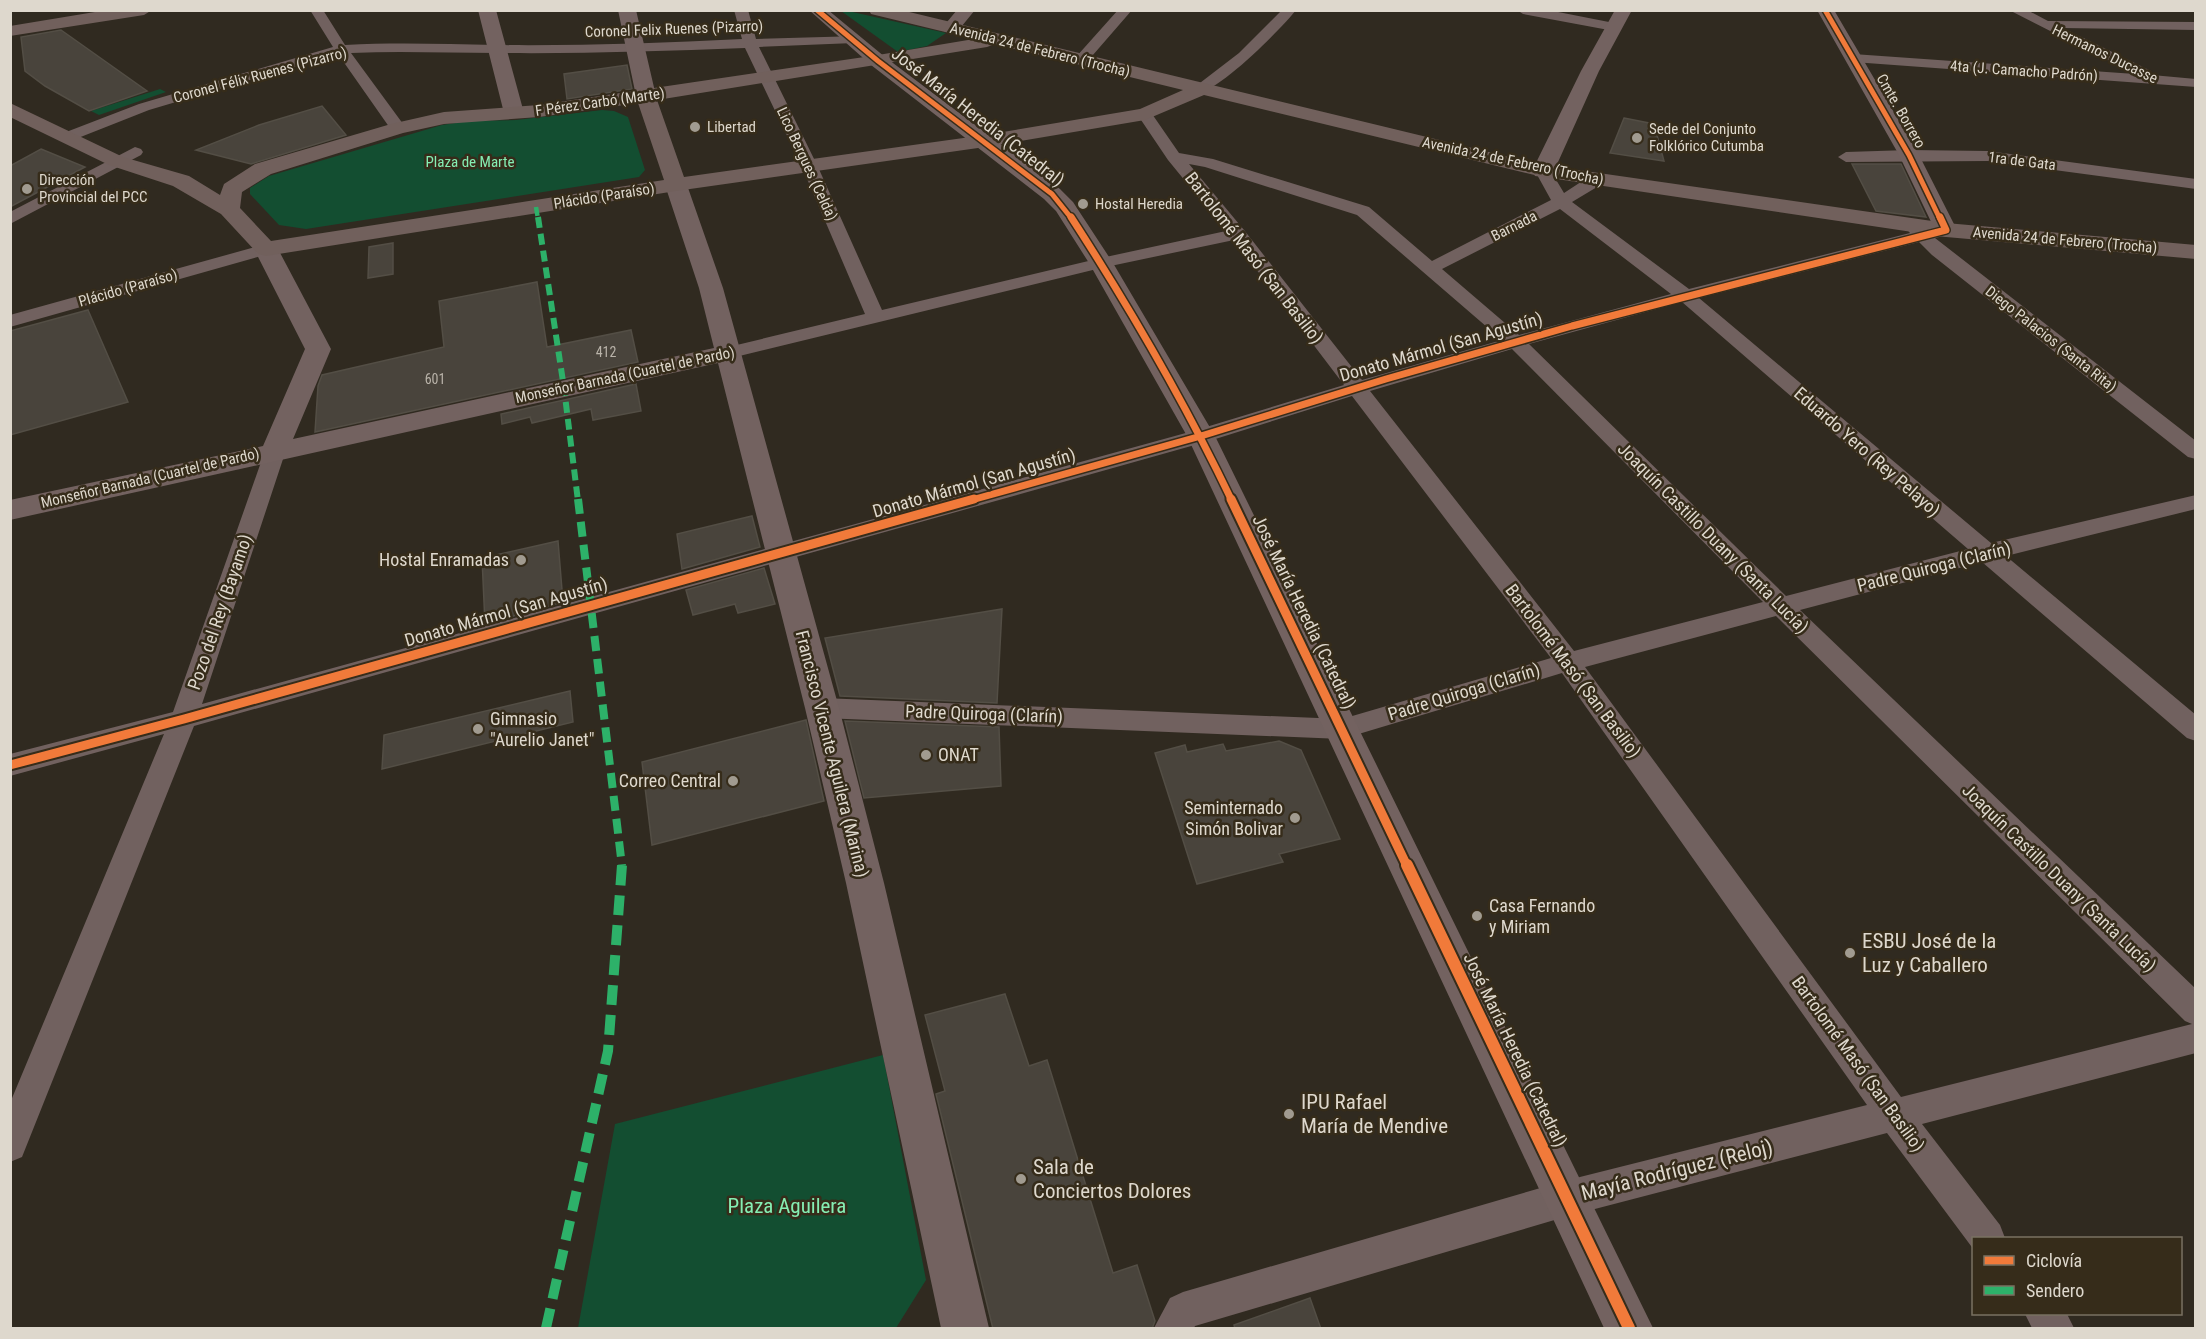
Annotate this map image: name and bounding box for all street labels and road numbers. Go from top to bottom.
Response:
street label: Coronel Felix Ruenes (Pizarro) [584,17,764,41]
street label: Avenida 24 de Febrero (Trocha) [948,19,1132,81]
street label: Hermanos Ducasse [2049,21,2161,87]
street label: Coronel Félix Ruenes (Pizarro) [171,43,349,107]
street label: José María Heredia (Catedral) [887,43,1069,191]
street label: 4ta (J. Camacho Padrón) [1950,57,2098,85]
street label: Cmte. Borrero [1873,71,1929,151]
street label: F Pérez Carbó (Marte) [534,84,666,120]
street label: Lico Bergues (Celda) [773,104,841,224]
street label: Avenida 24 de Febrero (Trocha) [1421,133,1605,189]
street label: 1ra de Gata [1987,148,2057,174]
street label: Bartolomé Masó (San Basilio) [1180,168,1328,348]
street label: Plácido (Paraíso) [552,179,656,213]
street label: Barnada [1488,207,1540,245]
street label: Avenida 24 de Febrero (Trocha) [1972,223,2158,257]
street label: Plácido (Paraíso) [76,265,180,311]
street label: Diego Palacios (Santa Rita) [1982,282,2120,396]
street label: Donato Mármol (San Agustín) [1337,307,1545,387]
street label: Monseñor Barnada (Cuartel de Pardo) [514,343,736,407]
street label: Eduardo Yero (Rey Pelayo) [1789,383,1945,521]
street label: Joaquín Castillo Duany (Santa Lucía) [1613,438,1813,638]
street label: Donato Mármol (San Agustín) [870,443,1078,523]
street label: Monseñor Barnada (Cuartel de Pardo) [39,444,261,512]
street label: José María Heredia (Catedral) [1247,511,1361,713]
street label: Pozo del Rey (Bayamo) [183,531,257,693]
street label: Padre Quiroga (Clarín) [1855,537,2013,597]
street label: Donato Mármol (San Agustín) [402,572,610,652]
street label: Bartolomé Masó (San Basilio) [1501,580,1645,762]
street label: Francisco Vicente Aguilera (Marina) [791,628,873,880]
street label: Padre Quiroga (Clarín) [1385,658,1543,726]
street label: Padre Quiroga (Clarín) [905,700,1063,728]
street label: Joaquín Castillo Duany (Santa Lucía) [1957,779,2161,977]
street label: José María Heredia (Catedral) [1458,949,1572,1151]
street label: Bartolomé Masó (San Basilio) [1787,972,1929,1156]
street label: Mayía Rodríguez (Reloj) [1579,1135,1775,1205]

